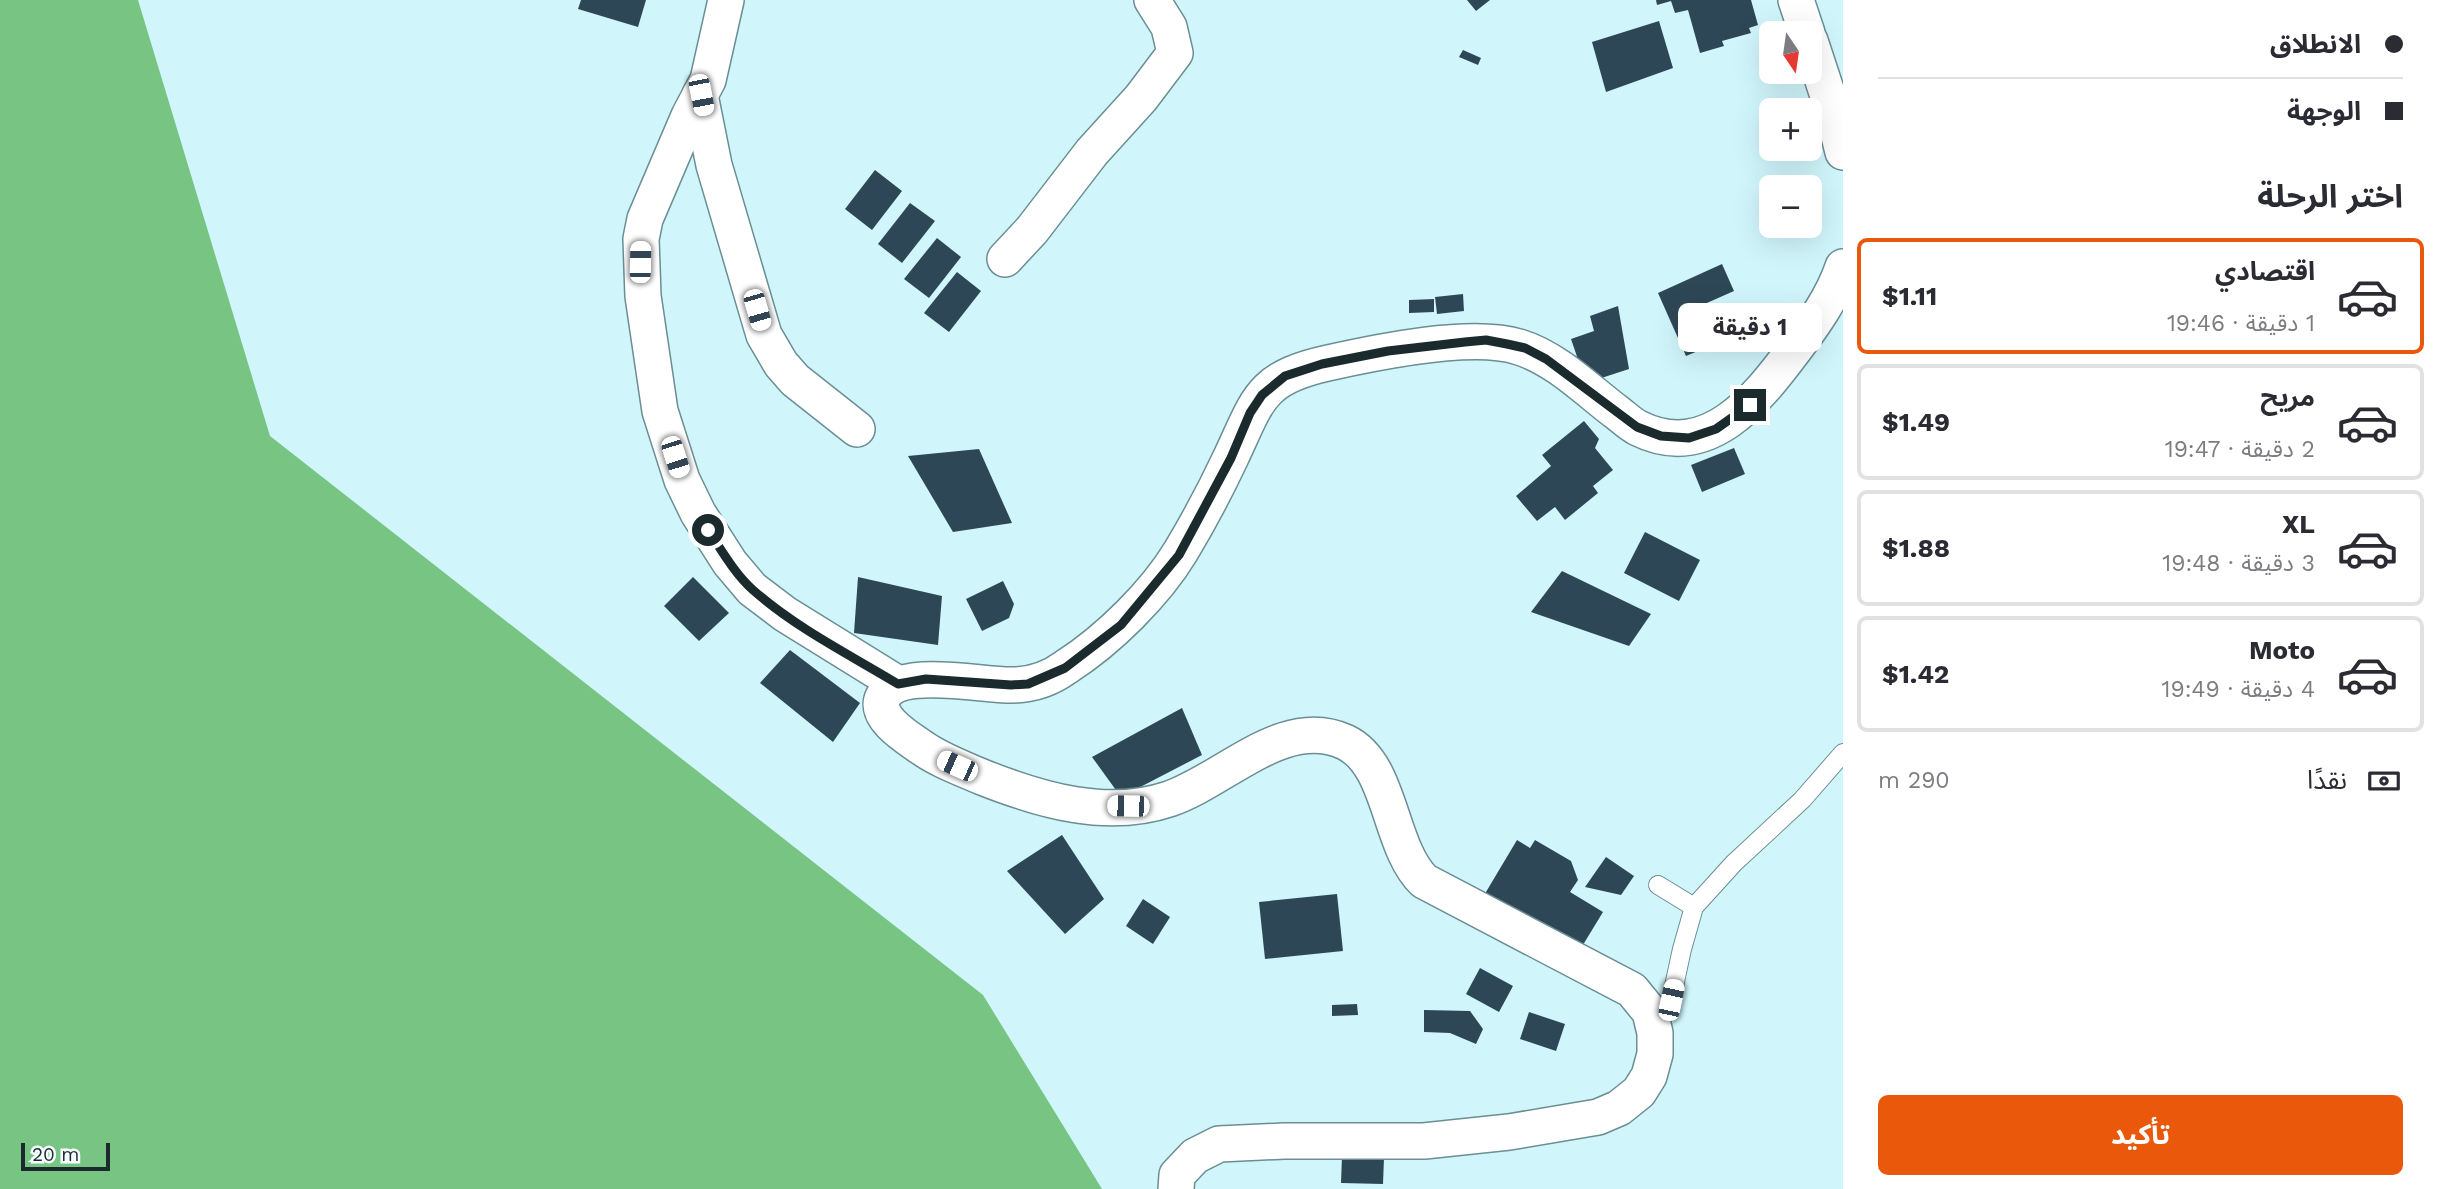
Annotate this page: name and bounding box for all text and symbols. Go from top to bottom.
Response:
north arrow [1759,21,1822,84]
map controls [1759,21,1822,238]
text: الانطلاق [2270,29,2361,59]
car [687,72,716,118]
text: الوجهة [2287,96,2361,126]
button: + [1759,98,1822,161]
button: − [1759,175,1822,238]
text: اختر الرحلة [2257,177,2403,215]
car [630,241,651,283]
text: اقتصادي [2215,256,2315,286]
icon: car [2336,265,2399,328]
text: $1.11 [1882,281,1937,311]
car [742,287,773,333]
callout: 1 دقيقة [1678,304,1822,352]
text: 1 دقيقة · 19:46 [2167,310,2315,337]
text: 1 دقيقة [1713,314,1787,341]
text: مريح [2260,382,2315,412]
route end [1734,389,1766,421]
icon: car [2336,391,2399,454]
text: $1.49 [1882,407,1950,437]
car [659,434,692,480]
text: 2 دقيقة · 19:47 [2165,436,2315,463]
text: XL [2282,509,2315,539]
route start [692,514,724,546]
icon: car [2336,517,2399,580]
text: $1.88 [1882,533,1950,563]
text: 3 دقيقة · 19:48 [2162,550,2315,577]
text: Moto [2249,635,2315,665]
icon: car [2336,643,2399,706]
text: $1.42 [1882,659,1949,689]
text: 4 دقيقة · 19:49 [2162,676,2315,703]
car [934,748,981,784]
icon: cash [2365,762,2403,800]
text: نقدًا [2307,765,2347,795]
text: 290 m [1878,767,1950,794]
car [1107,795,1150,817]
car [1657,977,1686,1023]
button: تأكيد [1878,1095,2403,1175]
scale bar [21,1140,110,1172]
text: 20 m [32,1143,79,1166]

